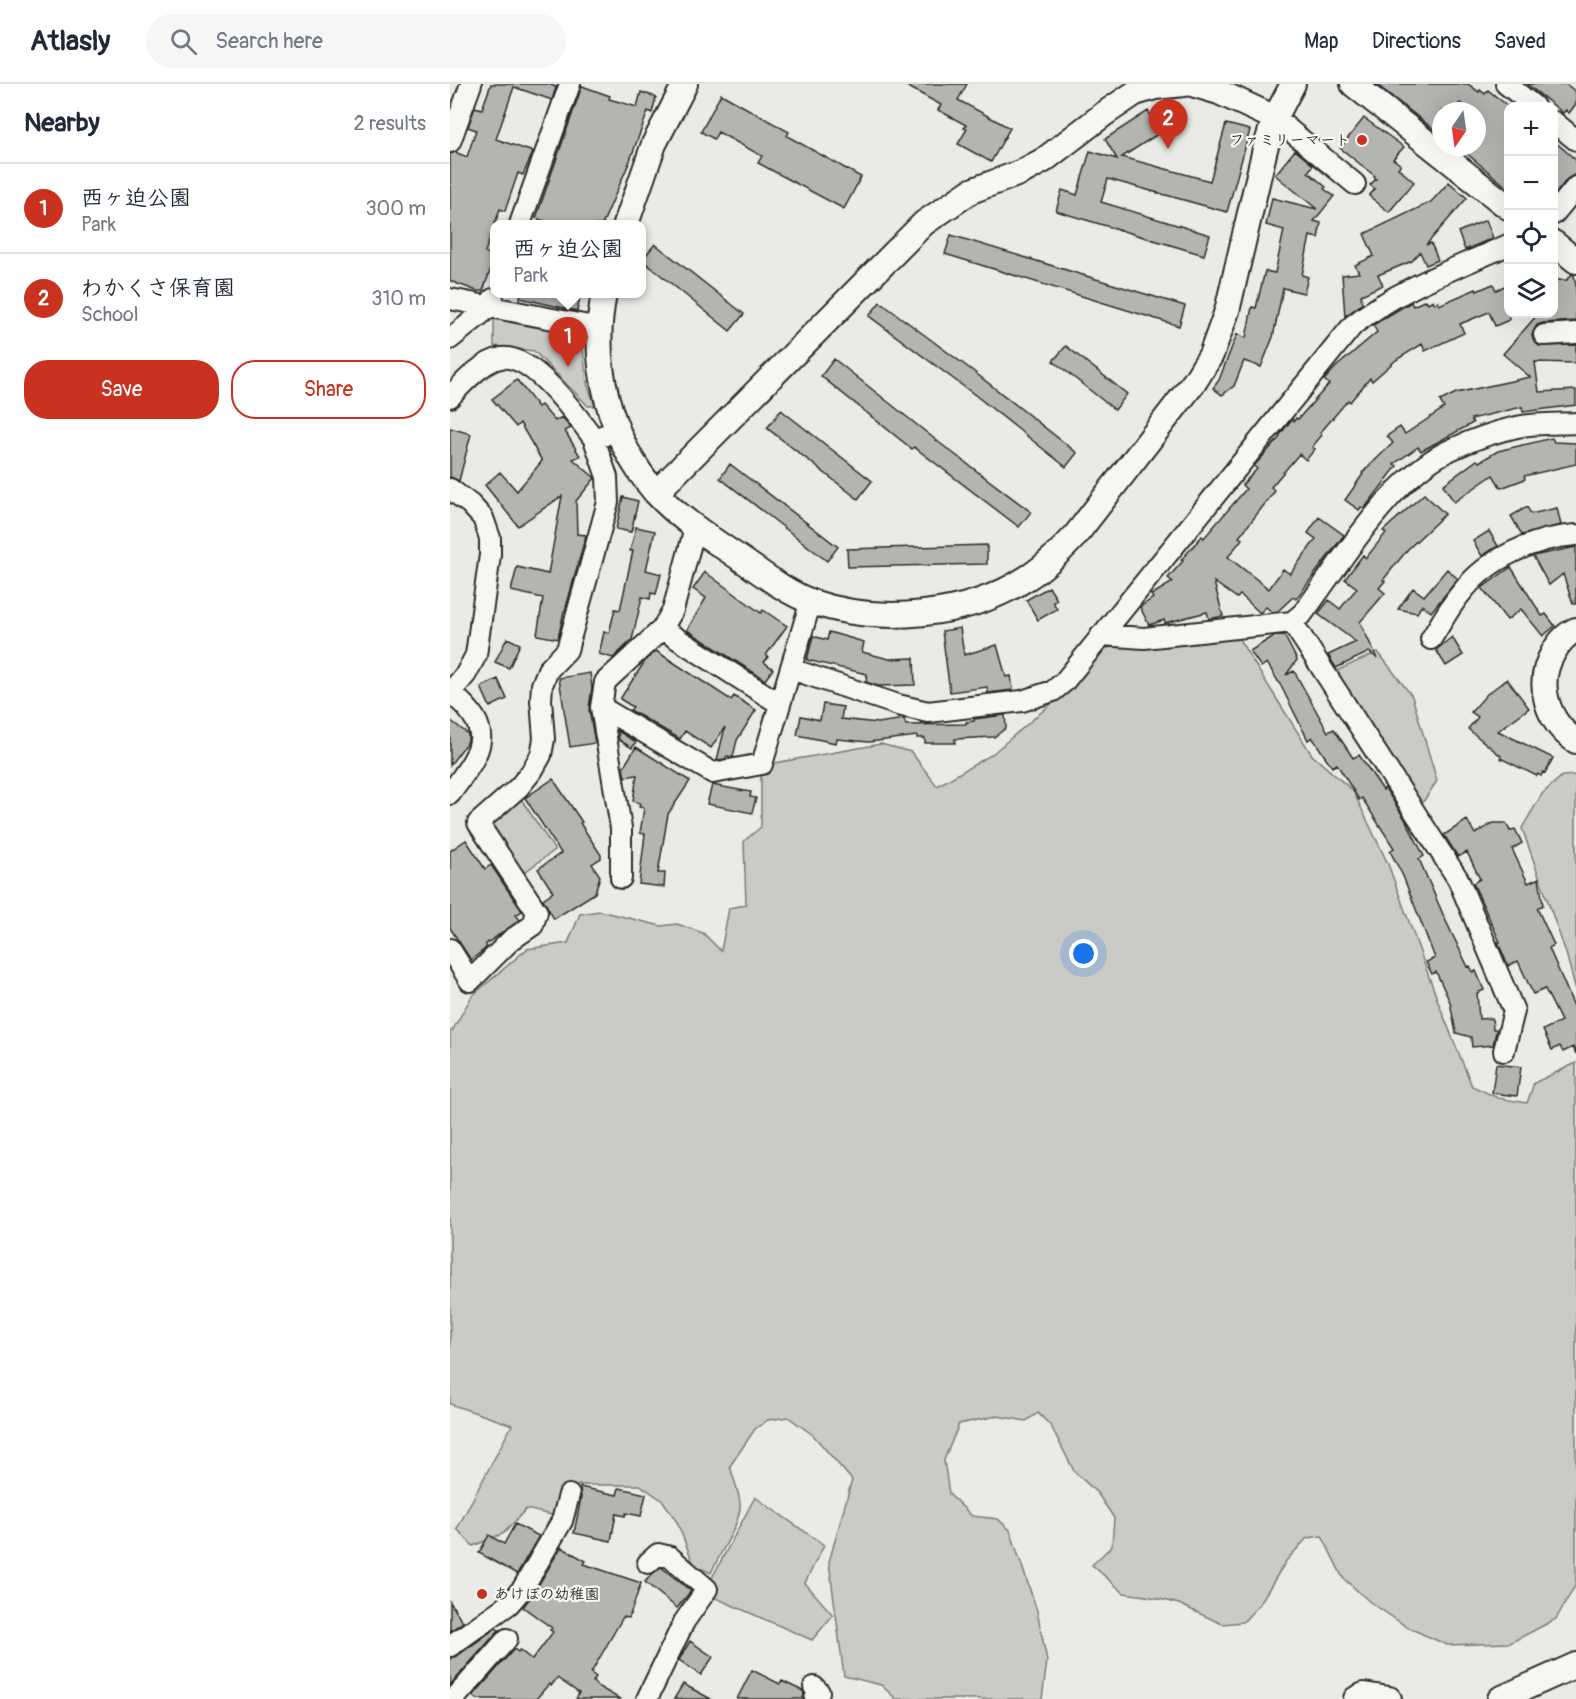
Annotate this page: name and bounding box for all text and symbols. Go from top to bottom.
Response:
search box [146,14,566,68]
text: Atlasly [30,24,110,59]
icon: search [167,25,200,58]
text: Search here [215,27,323,55]
text: Map [1304,28,1339,55]
text: Directions [1372,28,1461,55]
text: Saved [1494,28,1546,55]
pin: 2 [1148,100,1188,149]
north arrow [1432,102,1486,156]
map controls [1504,102,1558,318]
button: + [1504,102,1558,156]
text: Nearby [24,107,100,139]
text: 2 results [354,111,426,136]
place label: ファミリーマート [1229,131,1350,150]
marker: ファミリーマート [1355,133,1369,147]
button: − [1504,156,1558,210]
text: 西ヶ迫公園 [81,184,191,212]
text: 1 [40,196,47,221]
text: 300 m [365,196,426,221]
button: locate [1504,210,1558,264]
text: Park [81,212,116,237]
popup [490,220,646,298]
text: 西ヶ迫公園 [513,235,623,263]
text: Park [513,263,548,288]
button: layers [1504,264,1558,318]
text: わかくさ保育園 [81,274,235,302]
text: 2 [38,286,49,311]
text: 310 m [371,286,426,311]
text: School [81,302,138,327]
pin: 1 [548,318,588,367]
button: Save [24,360,219,419]
button: Share [231,360,426,419]
your location [1069,939,1098,968]
place label: あけぼの幼稚園 [494,1585,599,1604]
marker: あけぼの幼稚園 [475,1587,489,1601]

